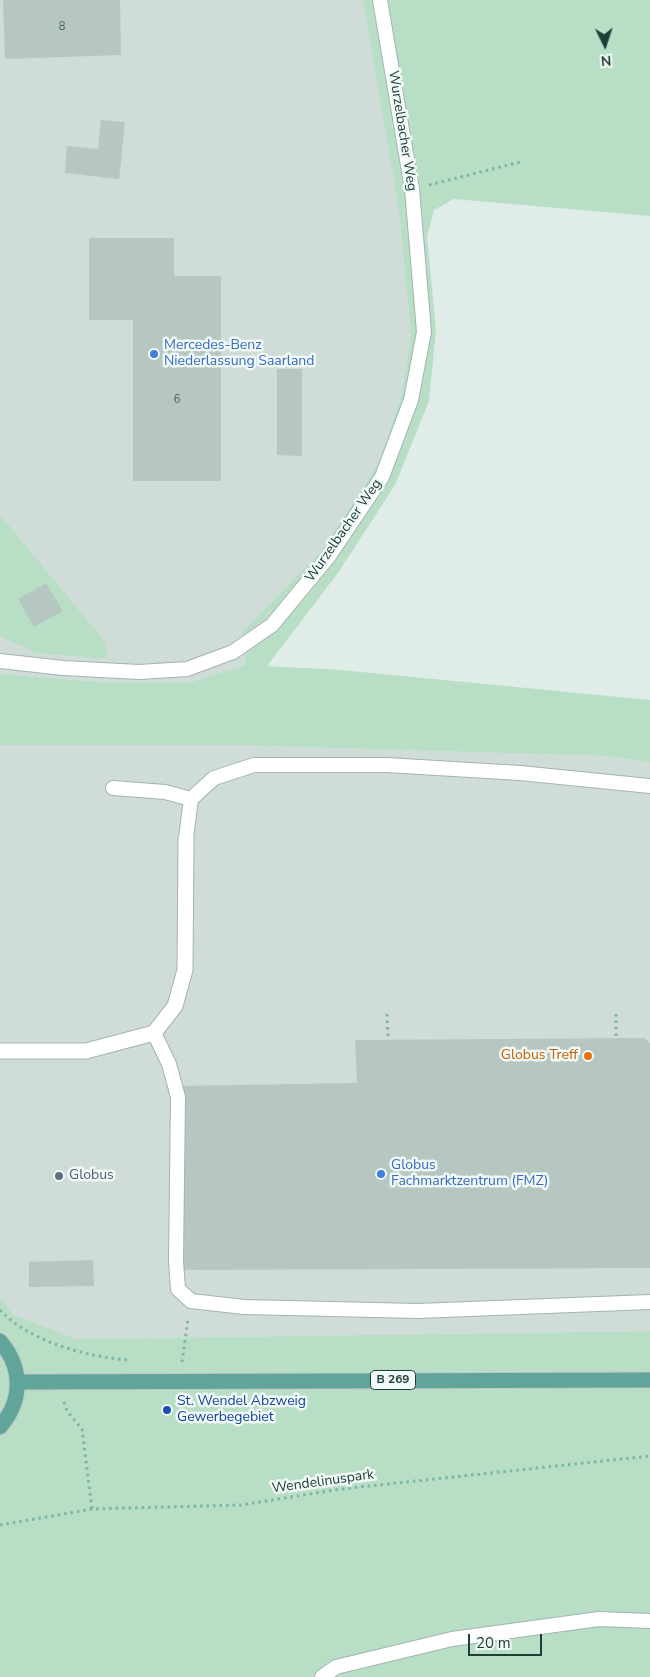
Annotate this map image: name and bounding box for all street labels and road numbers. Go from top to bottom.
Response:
street label: Wurzelbacher Weg [384,70,420,192]
street label: Wurzelbacher Weg [302,476,386,586]
road number: B 269 [370,1370,416,1390]
street label: Wendelinuspark [271,1467,375,1497]

